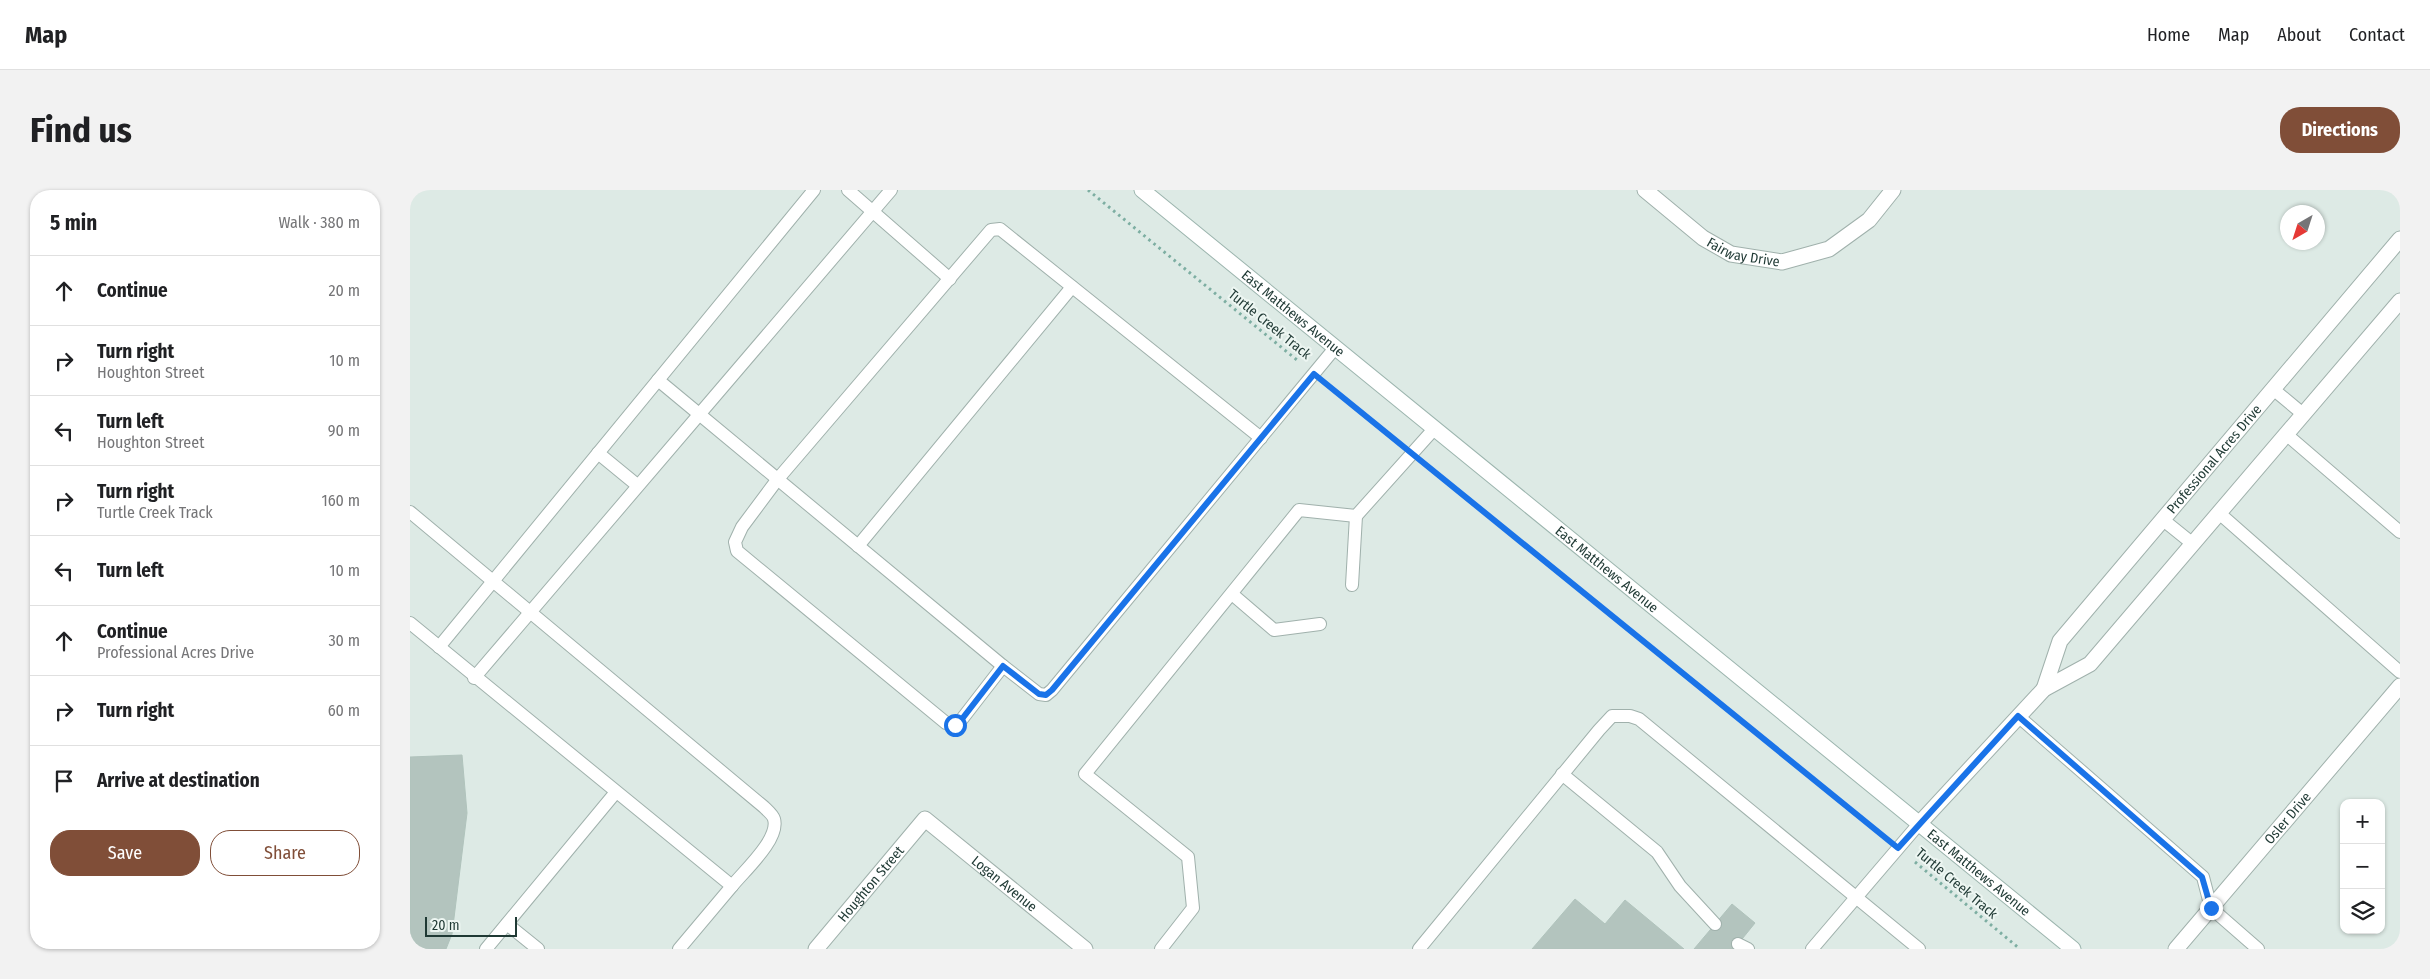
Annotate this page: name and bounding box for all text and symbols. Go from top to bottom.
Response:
text: Map [25,21,67,49]
text: Home [2147,24,2190,46]
text: Map [2218,24,2249,46]
text: About [2277,24,2321,46]
text: Contact [2349,24,2405,46]
button: Directions [2280,107,2400,153]
text: Find us [30,109,132,151]
north arrow [2280,205,2325,250]
text: 5 min [50,210,97,236]
text: Walk · 380 m [279,213,360,232]
street label: Fairway Drive [1704,234,1781,271]
street label: East Matthews Avenue [1238,267,1348,361]
icon: ahead [50,277,78,305]
text: Continue [97,279,168,302]
text: 20 m [329,281,360,300]
street label: Turtle Creek Track [1225,286,1315,363]
text: Turn right [97,340,174,363]
icon: right [50,347,78,375]
text: 10 m [329,351,360,370]
text: Houghton Street [97,363,204,382]
street label: Professional Acres Drive [2163,401,2265,517]
text: Turn left [97,410,164,433]
icon: left [50,417,78,445]
text: 90 m [328,421,360,440]
text: Houghton Street [97,433,204,452]
text: Turn right [97,480,174,503]
icon: right [50,487,78,515]
text: 160 m [321,491,360,510]
text: Turtle Creek Track [97,503,213,522]
street label: East Matthews Avenue [1552,523,1662,617]
icon: left [50,557,78,585]
text: Turn left [97,559,164,582]
text: 10 m [329,561,360,580]
text: Continue [97,620,168,643]
icon: ahead [50,627,78,655]
text: 30 m [328,631,360,650]
text: Professional Acres Drive [97,643,254,662]
icon: right [50,697,78,725]
text: Turn right [97,699,174,722]
text: 60 m [328,701,360,720]
route start [944,714,967,737]
icon: arrive [50,767,78,795]
text: Arrive at destination [97,769,260,792]
street label: Osler Drive [2261,789,2315,848]
map controls [2340,799,2385,934]
button: + [2340,799,2385,844]
street label: East Matthews Avenue [1924,826,2034,920]
button: Save [50,830,200,876]
button: Share [210,830,360,876]
street label: Houghton Street [834,842,908,926]
street label: Turtle Creek Track [1912,844,2001,923]
button: − [2340,844,2385,889]
street label: Logan Avenue [968,852,1040,916]
button: layers [2340,889,2385,934]
route end [2200,897,2223,920]
scale bar [425,914,518,937]
text: 20 m [432,917,460,934]

